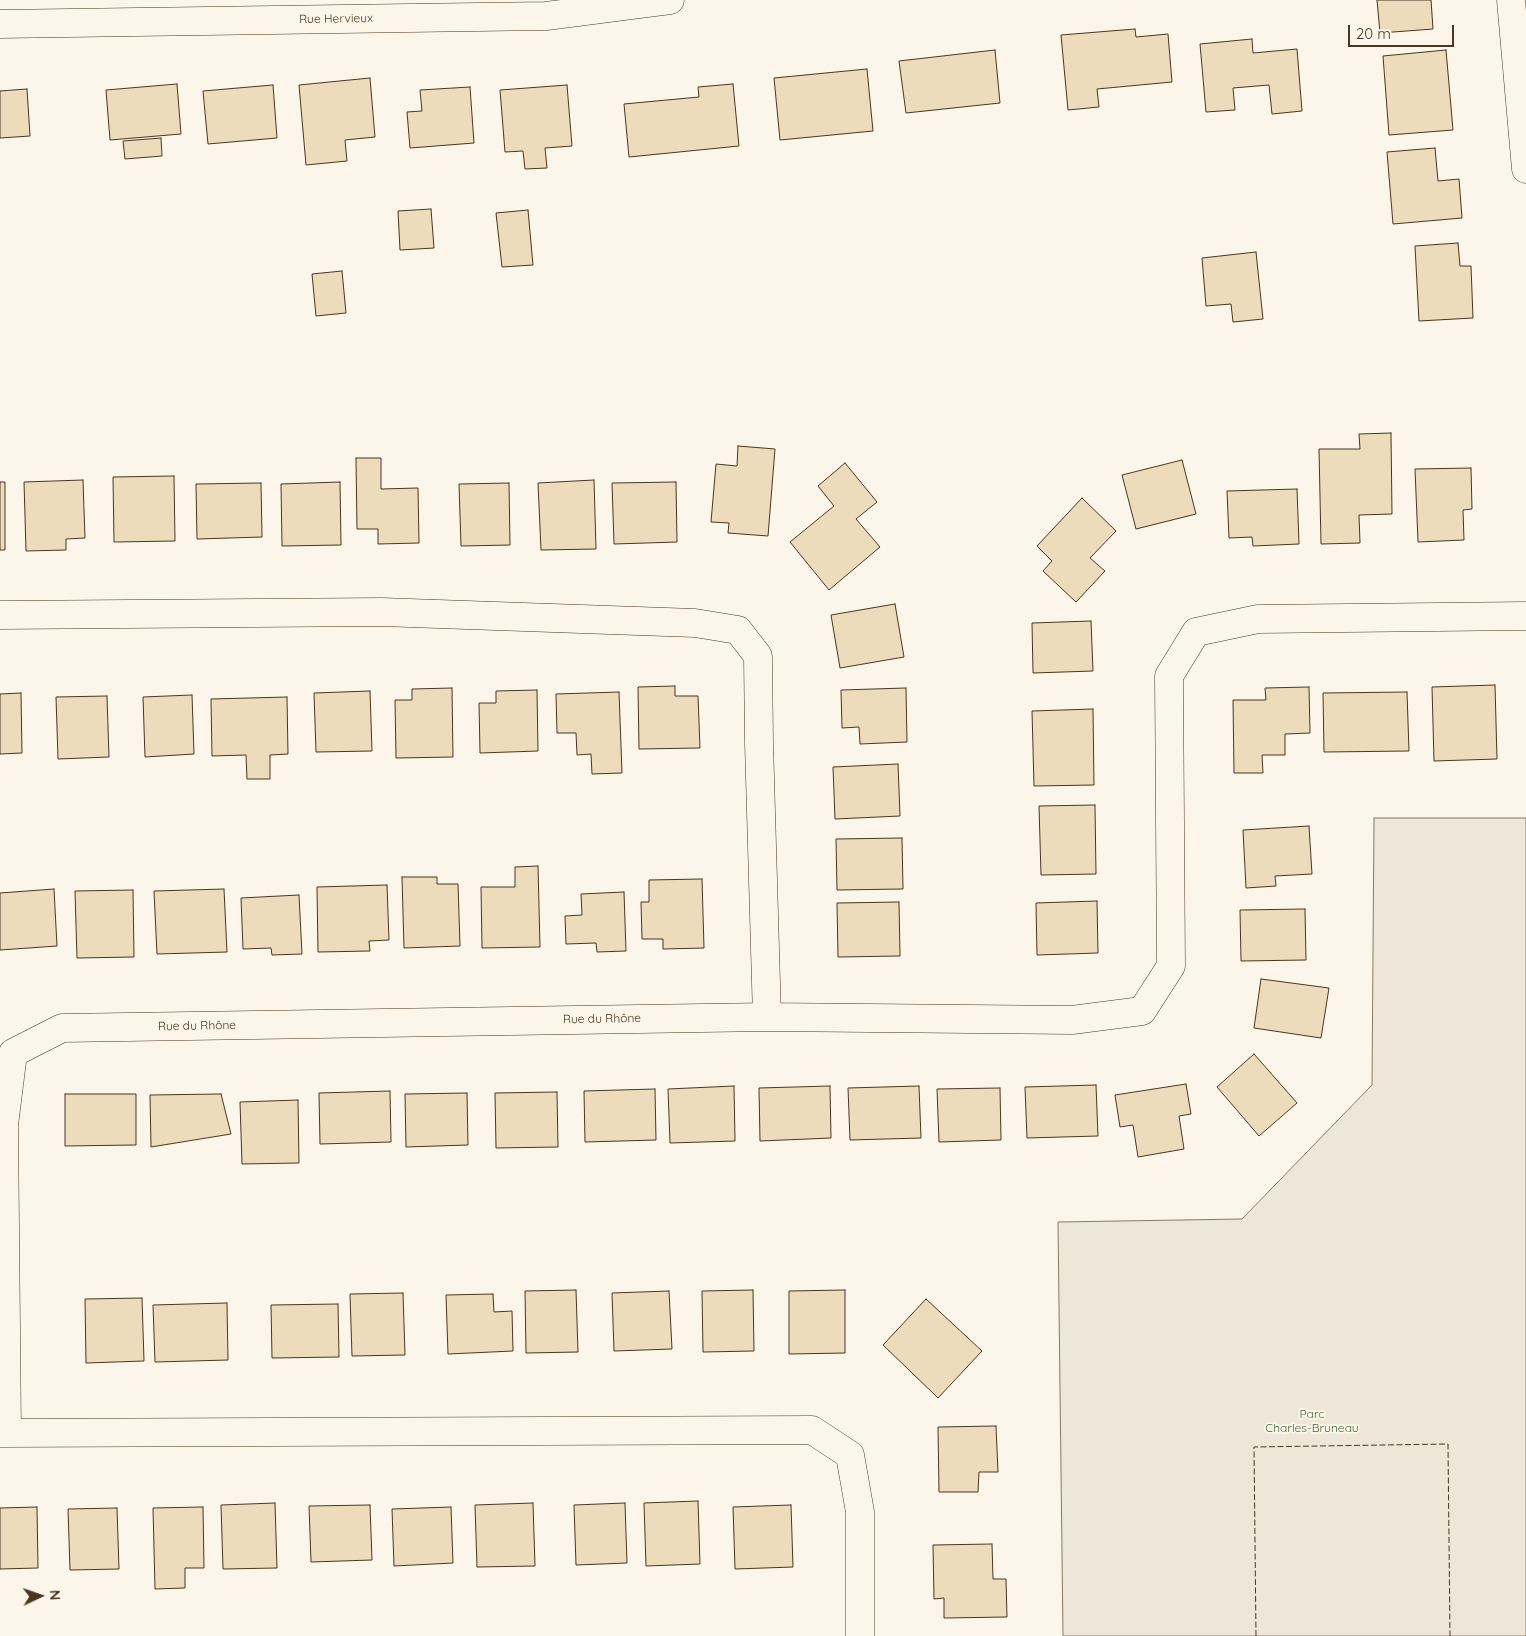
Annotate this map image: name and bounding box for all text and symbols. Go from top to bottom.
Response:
street label: Rue Hervieux [299,11,373,27]
scale bar [1351,15,1457,47]
text: 20 m [1356,24,1391,43]
street label: Rue du Rhône [563,1011,641,1027]
street label: Rue du Rhône [158,1018,236,1034]
park label: Parc Charles-Bruneau [1265,1407,1359,1435]
north arrow [15,1571,65,1621]
text: N [46,1590,64,1601]

